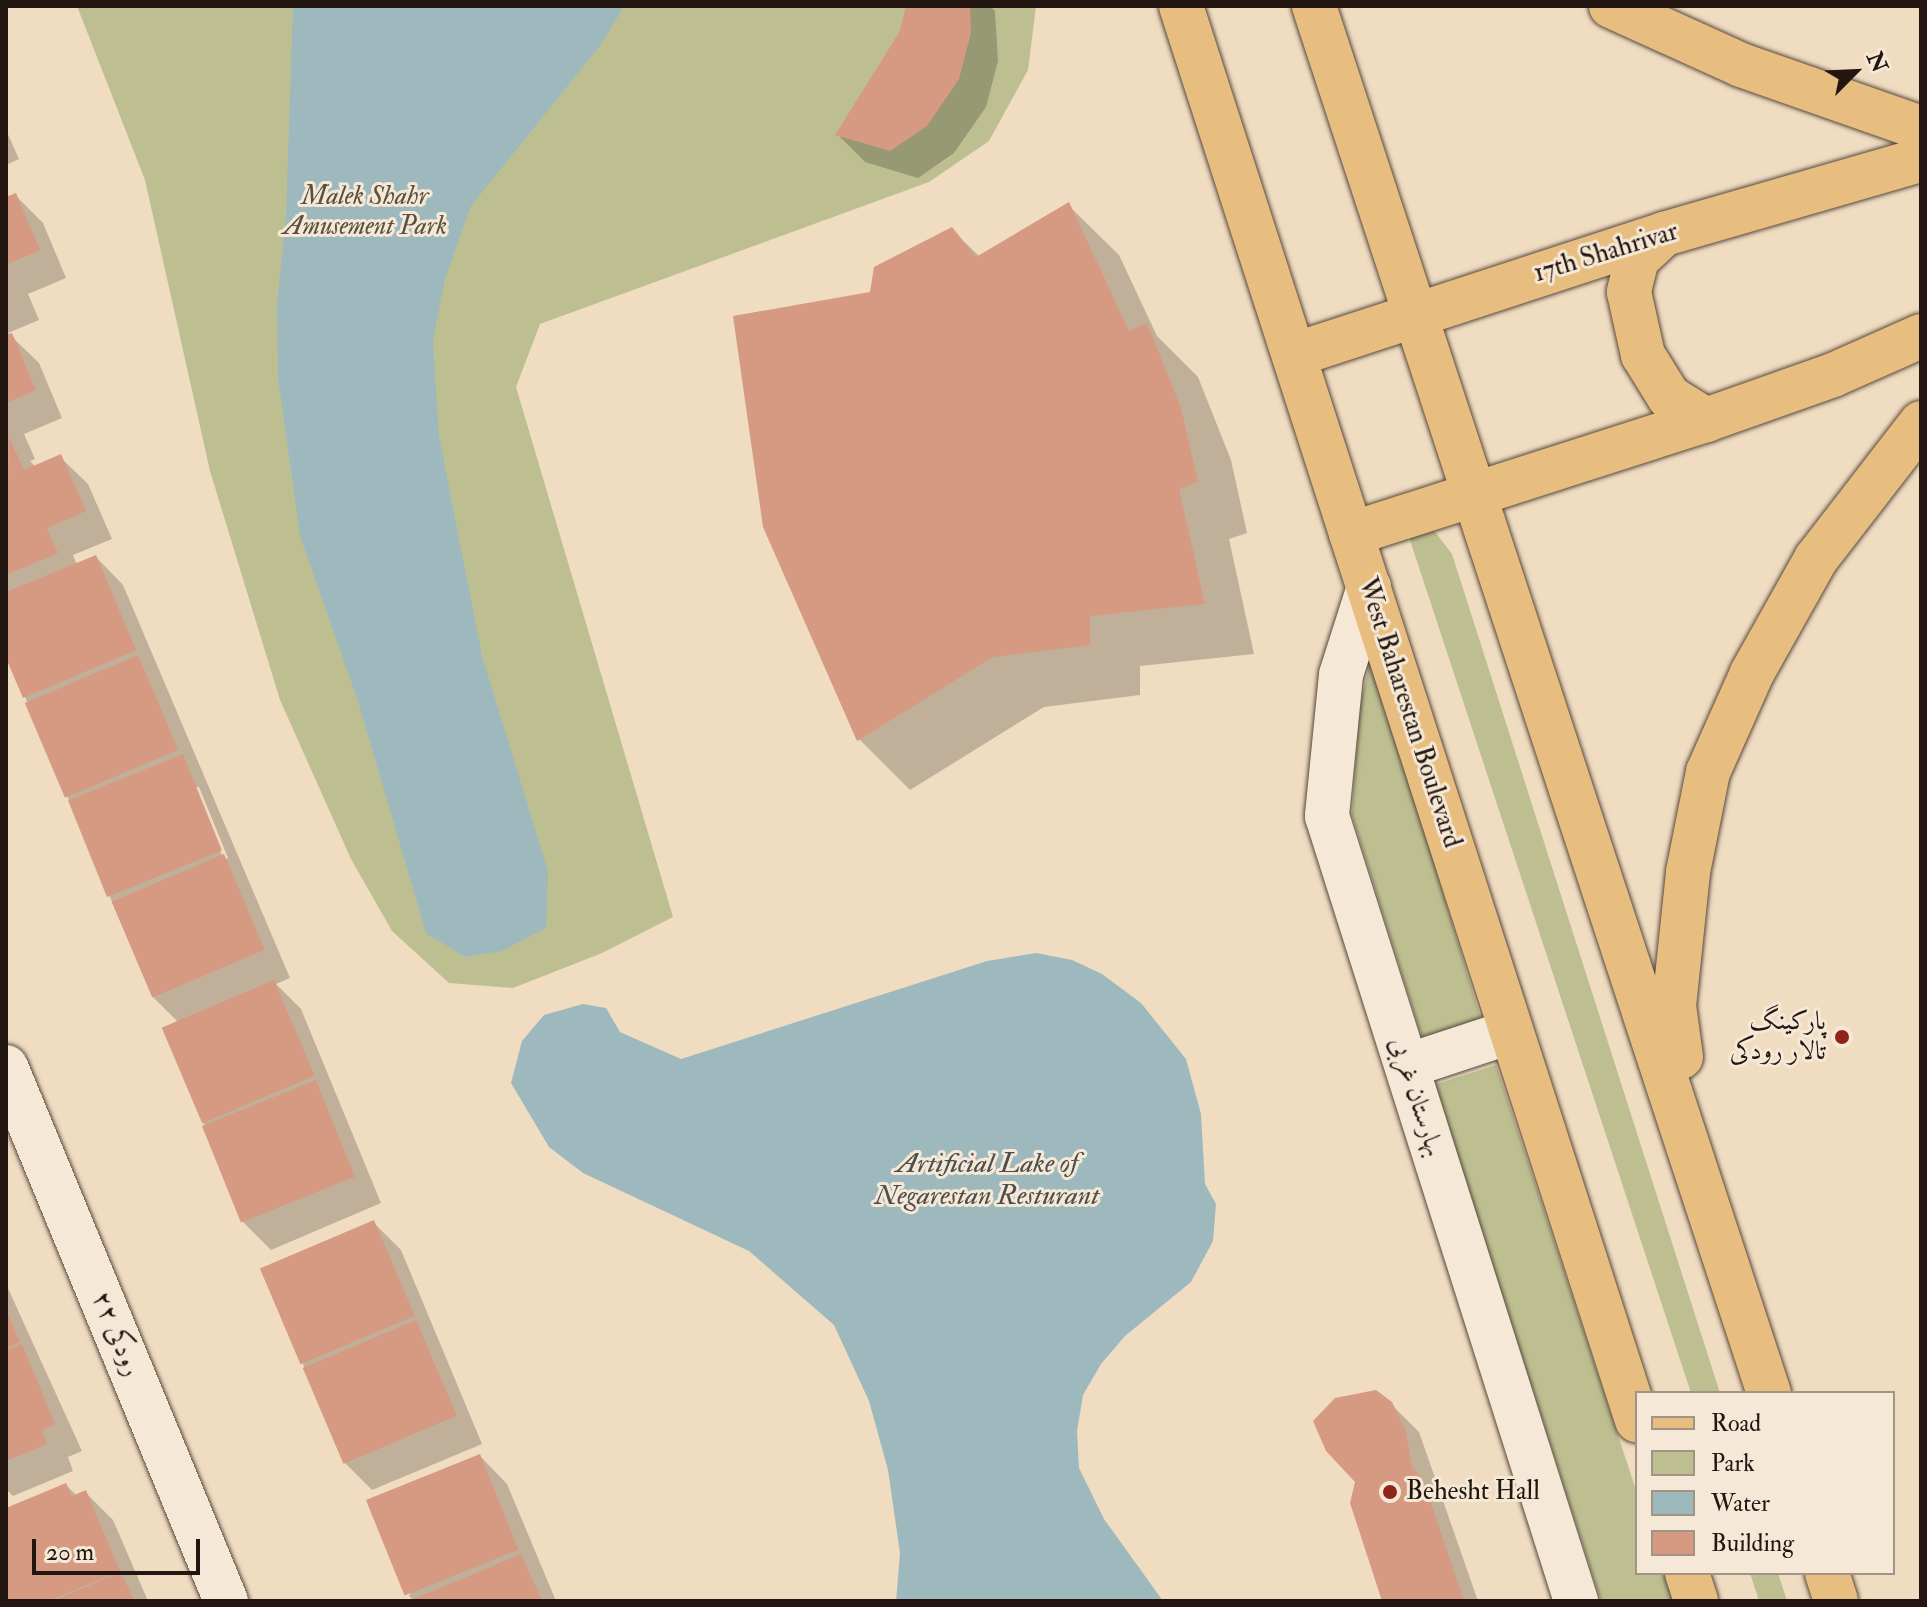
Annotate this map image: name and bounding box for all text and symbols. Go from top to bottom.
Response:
north arrow [1815,32,1895,112]
text: N [1860,48,1894,77]
park label: Malek Shahr Amusement Park [283,181,447,242]
street label: 17th Shahrivar [1530,216,1682,290]
street label: West Baharestan Boulevard [1351,574,1467,852]
place label: پارکینگ تالار رودکی [1730,1006,1826,1068]
marker: پارکینگ تالار رودکی [1833,1028,1851,1046]
street label: بهارستان غربی [1382,1033,1450,1161]
water label: Artificial Lake of Negarestan Resturant [875,1147,1099,1213]
street label: رودکی ۲۲ [85,1287,147,1381]
legend [1635,1391,1895,1575]
text: Road [1711,1408,1761,1439]
text: Park [1711,1448,1755,1479]
place label: Behesht Hall [1406,1476,1540,1508]
marker: Behesht Hall [1381,1483,1399,1501]
text: Water [1711,1488,1770,1519]
scale bar [36,1523,204,1573]
text: Building [1711,1528,1794,1559]
text: 20 m [46,1537,94,1568]

